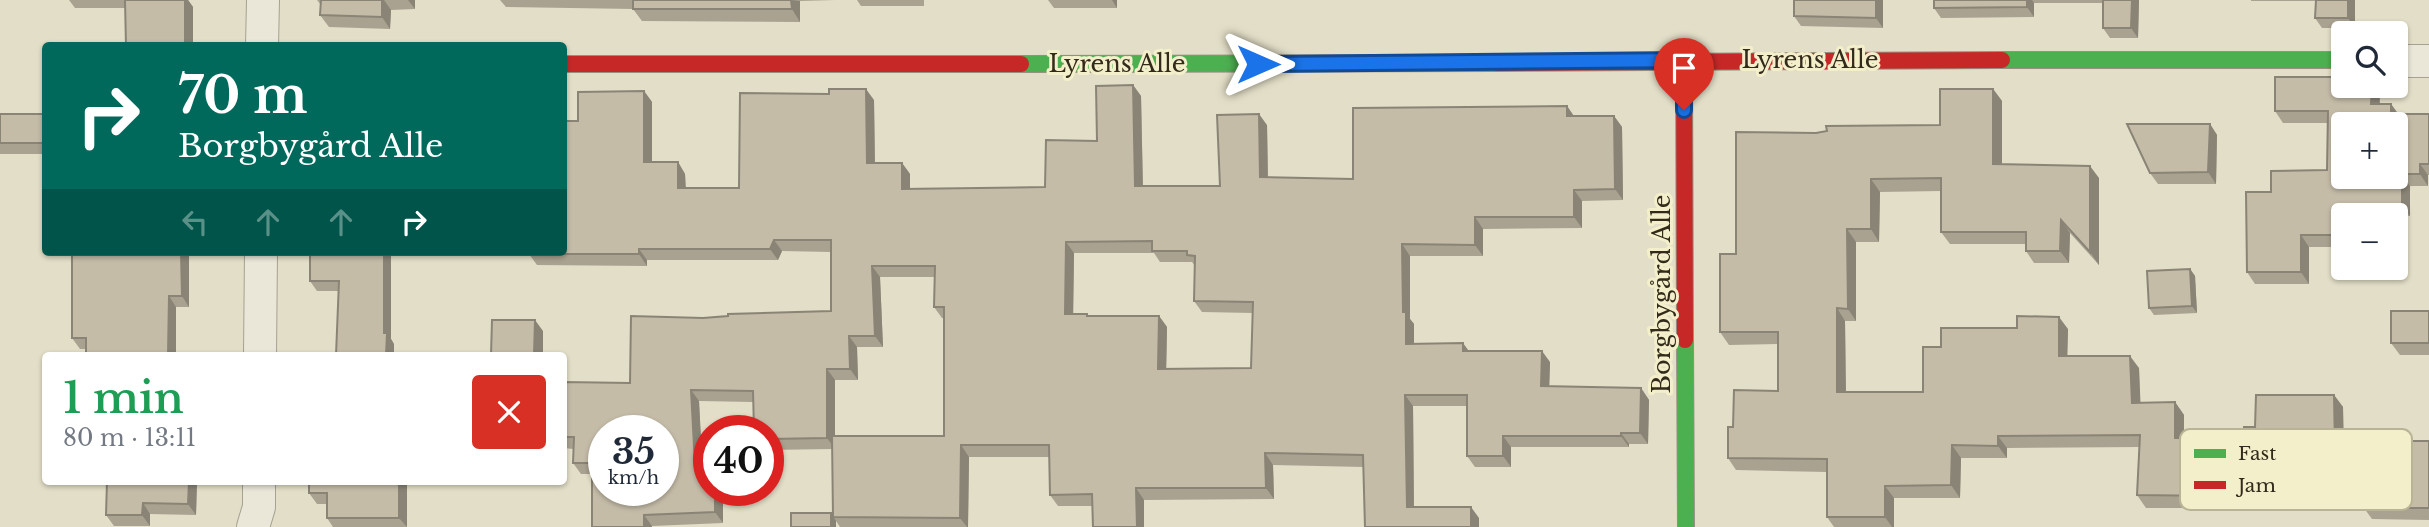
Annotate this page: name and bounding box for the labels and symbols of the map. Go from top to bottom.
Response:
position arrow [1221,27,1295,101]
pin [1654,38,1714,110]
street label: Lyrens Alle [1741,45,1879,74]
street label: Lyrens Alle [1048,49,1186,78]
street label: Borgbygård Alle [1647,194,1676,394]
speed limit sign: 40 [693,415,784,506]
legend [2180,429,2412,510]
text: Fast [2238,442,2277,465]
text: Jam [2235,474,2276,497]

